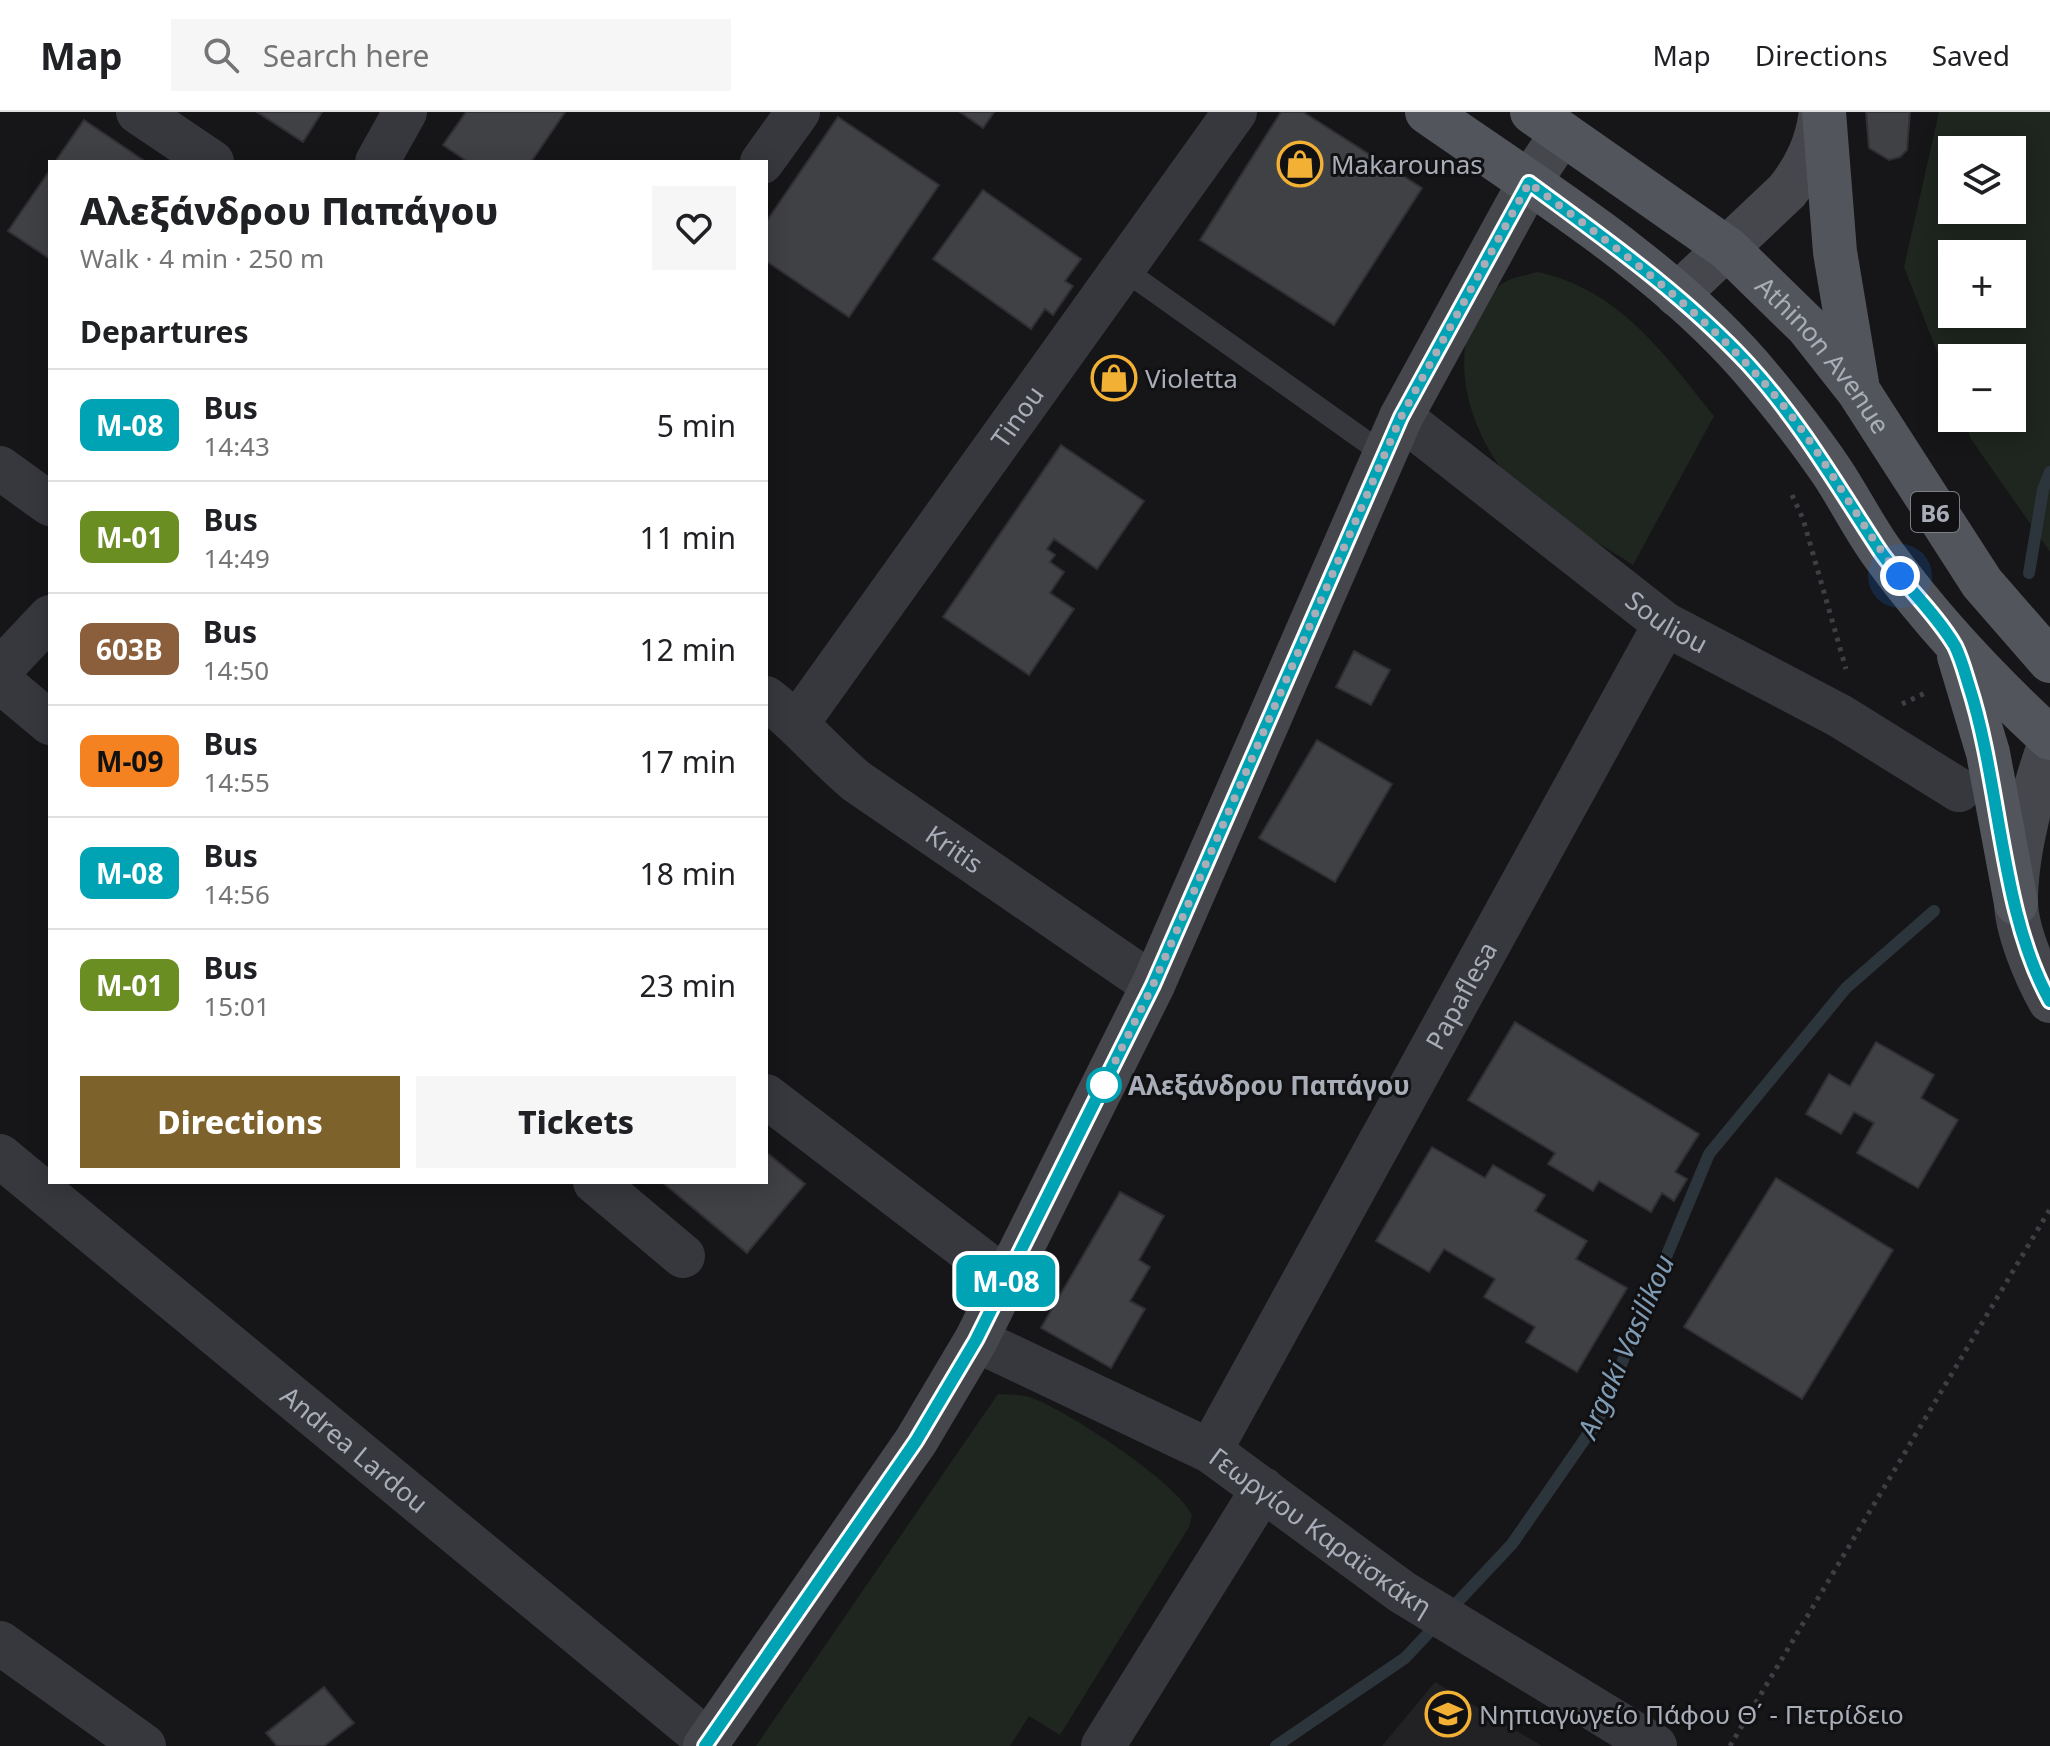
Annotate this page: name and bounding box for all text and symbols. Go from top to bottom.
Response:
search box [171,19,731,91]
text: Map [40,29,123,81]
icon: search [199,33,243,77]
text: Search here [263,35,430,76]
text: Map [1652,36,1711,74]
text: Directions [1755,36,1888,74]
text: Saved [1932,36,2010,74]
map controls [1938,136,2026,432]
button: layers [1938,136,2026,224]
shop icon: Makarounas [1276,140,1324,188]
place label: Makarounas [1331,146,1483,182]
text: Αλεξάνδρου Παπάγου [80,184,499,236]
button: heart [652,186,736,270]
text: Walk · 4 min · 250 m [80,240,324,276]
button: + [1938,240,2026,328]
street label: Athinon Avenue [1748,268,1899,440]
text: Departures [80,311,249,352]
button: − [1938,344,2026,432]
shop icon: Violetta [1090,354,1138,402]
place label: Violetta [1145,360,1238,396]
street label: Tinou [982,378,1052,455]
text: Bus [203,387,258,428]
text: 5 min [657,405,736,446]
text: M-08 [96,406,163,444]
text: 14:43 [203,428,270,464]
road number: B6 [1911,492,1959,532]
text: Bus [203,499,258,540]
text: 11 min [640,517,736,558]
text: M-01 [96,518,163,556]
text: 14:49 [203,540,270,576]
your location [1880,556,1920,596]
street label: Souliou [1618,582,1714,661]
text: Bus [203,611,257,652]
text: 12 min [640,629,736,670]
text: 603B [96,630,163,668]
text: 14:50 [203,652,269,688]
text: Bus [203,723,258,764]
text: 17 min [640,741,736,782]
text: M-09 [96,742,163,780]
text: 14:55 [203,764,270,800]
street label: Kritis [919,816,990,881]
text: Bus [203,835,258,876]
text: 18 min [640,853,736,894]
text: M-08 [96,854,163,892]
text: 14:56 [203,876,270,912]
street label: Papaflesa [1416,935,1505,1056]
text: Bus [203,947,258,988]
text: 23 min [640,965,736,1006]
text: M-01 [96,966,163,1004]
text: 15:01 [203,988,270,1024]
place label: Αλεξάνδρου Παπάγου [1128,1067,1410,1103]
marker: Αλεξάνδρου Παπάγου [1087,1068,1121,1102]
button: Directions [80,1076,400,1168]
button: Tickets [416,1076,736,1168]
water label: Argaki Vasilikou [1567,1248,1682,1446]
line badge: M-08 [950,1255,1062,1307]
text: M-08 [972,1262,1040,1300]
street label: Andrea Lardou [273,1377,436,1521]
street label: Γεωργίου Καραϊσκάκη [1202,1439,1439,1624]
school or university icon: Νηπιαγωγείο Πάφου Θ΄ - Πετρίδειο [1424,1690,1472,1738]
place label: Νηπιαγωγείο Πάφου Θ΄ - Πετρίδειο [1479,1696,1904,1732]

